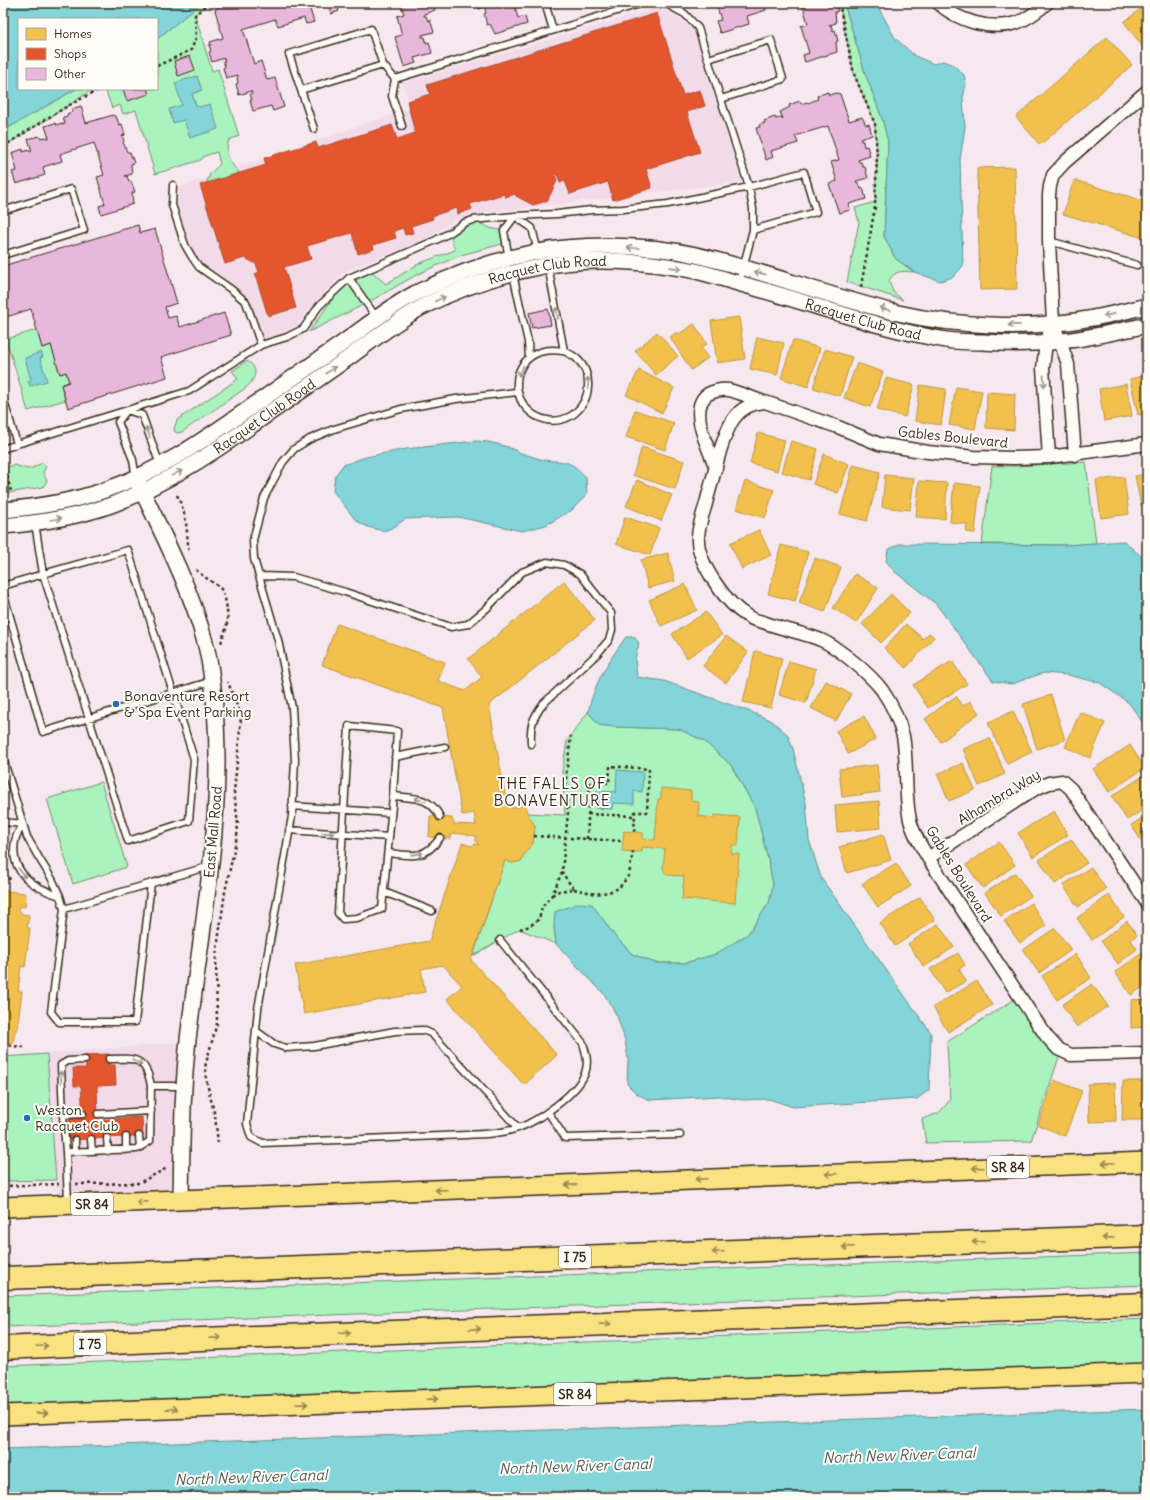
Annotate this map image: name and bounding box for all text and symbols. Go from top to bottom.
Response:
legend [18,18,158,90]
text: Homes [54,26,92,41]
text: Shops [54,46,87,61]
text: Other [54,66,86,81]
one-way arrow [627,244,640,251]
street label: Racquet Club Road [486,252,607,288]
one-way arrow [669,264,682,272]
one-way arrow [754,269,767,276]
street label: Racquet Club Road [803,294,923,344]
one-way arrow [434,295,446,302]
one-way arrow [879,305,892,312]
one-way arrow [552,307,560,320]
one-way arrow [1103,311,1116,319]
one-way arrow [1008,321,1021,329]
one-way arrow [517,365,524,377]
one-way arrow [325,366,336,374]
one-way arrow [1040,374,1047,387]
street label: Racquet Club Road [210,375,319,458]
one-way arrow [584,377,591,390]
street label: Gables Boulevard [897,422,1009,452]
one-way arrow [144,426,152,438]
one-way arrow [171,469,183,477]
one-way arrow [49,515,62,523]
place label: Bonaventure Resort & Spa Event Parking [124,687,252,721]
marker: Bonaventure Resort & Spa Event Parking [111,699,121,709]
street label: Alhambra Way [954,765,1044,829]
district label: THE FALLS OF BONAVENTURE [494,774,610,810]
street label: East Mall Road [200,785,226,879]
one-way arrow [414,796,427,803]
street label: Gables Boulevard [922,822,996,926]
one-way arrow [321,829,334,836]
one-way arrow [410,851,423,858]
one-way arrow [18,867,26,878]
one-way arrow [131,1058,142,1066]
one-way arrow [58,1071,65,1084]
place label: Weston Racquet Club [35,1101,119,1135]
marker: Weston Racquet Club [22,1113,32,1123]
road number: SR 84 [987,1156,1029,1178]
one-way arrow [1102,1159,1115,1167]
one-way arrow [972,1164,985,1172]
one-way arrow [825,1170,838,1178]
one-way arrow [695,1176,708,1183]
one-way arrow [565,1181,578,1188]
one-way arrow [435,1186,448,1194]
road number: SR 84 [71,1193,113,1215]
one-way arrow [136,1198,149,1206]
one-way arrow [1102,1234,1115,1242]
one-way arrow [972,1239,985,1246]
one-way arrow [842,1243,855,1251]
road number: I 75 [559,1246,591,1268]
one-way arrow [712,1248,725,1256]
one-way arrow [598,1320,611,1328]
one-way arrow [468,1325,481,1332]
one-way arrow [338,1330,351,1337]
road number: I 75 [74,1333,106,1355]
one-way arrow [208,1335,221,1342]
one-way arrow [35,1342,48,1349]
road number: SR 84 [554,1383,596,1405]
one-way arrow [425,1395,438,1403]
one-way arrow [295,1400,308,1408]
one-way arrow [165,1405,178,1412]
one-way arrow [35,1410,48,1417]
water label: North New River Canal [822,1443,978,1467]
water label: North New River Canal [498,1454,654,1478]
water label: North New River Canal [174,1465,330,1489]

